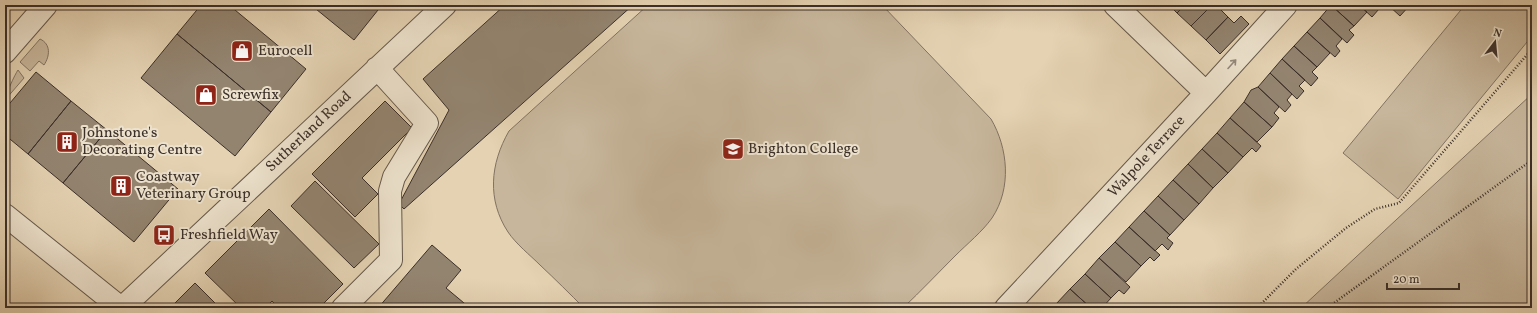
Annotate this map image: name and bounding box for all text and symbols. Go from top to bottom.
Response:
north arrow [1475,22,1515,62]
text: N [1491,26,1503,42]
shop icon: Eurocell [229,38,255,64]
place label: Eurocell [258,41,313,62]
one-way arrow [1228,59,1237,70]
shop icon: Screwfix [193,82,219,108]
place label: Screwfix [222,85,279,106]
street label: Sutherland Road [261,87,357,177]
street label: Walpole Terrace [1103,111,1191,203]
place label: Johnstone's Decorating Centre [82,123,202,161]
building icon: Johnstone's Decorating Centre [54,129,80,155]
school or university icon: Brighton College [720,136,746,162]
place label: Brighton College [748,139,858,160]
place label: Coastway Veterinary Group [136,167,251,205]
building icon: Coastway Veterinary Group [108,173,134,199]
bus stop icon: Freshfield Way [151,222,177,248]
place label: Freshfield Way [180,225,278,246]
scale bar [1387,265,1459,291]
text: 20 m [1393,272,1420,288]

